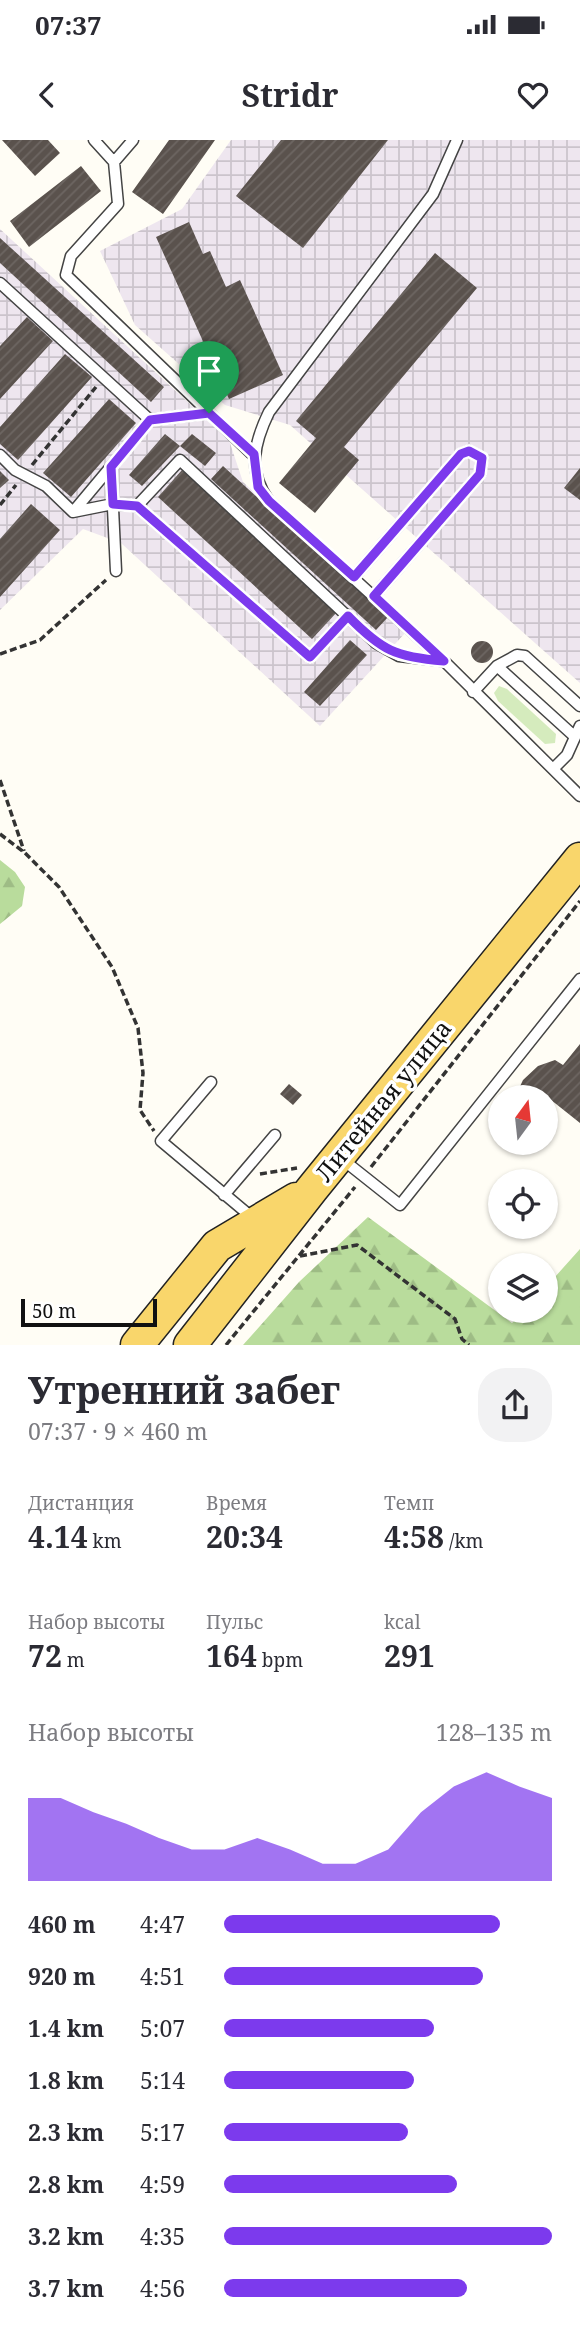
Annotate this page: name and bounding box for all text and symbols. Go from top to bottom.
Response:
text: 07:37 [35,7,102,43]
text: Stridr [242,73,339,116]
icon: back [28,76,66,114]
icon: heart [514,76,552,114]
pin [179,341,239,413]
icon: arrive [190,352,228,390]
street label: Литейная улица [307,1012,458,1188]
north arrow [488,1085,558,1155]
map controls [488,1085,558,1323]
button: locate [488,1169,558,1239]
button: layers [488,1253,558,1323]
scale bar [21,1296,158,1328]
text: 50 m [32,1298,76,1324]
text: Утренний забег [28,1363,340,1415]
button: share [478,1368,552,1442]
text: 07:37 · 9 × 460 m [28,1415,208,1447]
text: Дистанция [28,1490,134,1516]
text: Время [206,1490,267,1516]
text: Темп [384,1490,434,1516]
text: 4.14 [28,1516,88,1557]
text: 20:34 [206,1516,283,1557]
text: 4:58 [384,1516,444,1557]
text: km [88,1528,122,1554]
text: /km [444,1528,483,1554]
text: Набор высоты [28,1609,165,1635]
text: Пульс [206,1609,263,1635]
text: kcal [384,1609,421,1635]
text: 72 [28,1635,62,1676]
text: 164 [206,1635,257,1676]
text: 291 [384,1635,435,1676]
text: m [62,1647,85,1673]
text: bpm [257,1647,303,1673]
text: Набор высоты [28,1716,194,1748]
text: 128–135 m [436,1716,552,1748]
text: 460 m [28,1908,96,1940]
text: 4:47 [140,1908,185,1940]
text: 920 m [28,1960,96,1992]
text: 4:51 [140,1960,185,1992]
text: 1.4 km [28,2012,104,2044]
text: 5:07 [140,2012,185,2044]
text: 1.8 km [28,2064,104,2096]
text: 5:14 [140,2064,185,2096]
text: 2.3 km [28,2116,104,2148]
text: 5:17 [140,2116,185,2148]
text: 2.8 km [28,2168,104,2200]
text: 4:59 [140,2168,185,2200]
text: 3.2 km [28,2220,104,2252]
text: 4:35 [140,2220,185,2252]
text: 3.7 km [28,2272,104,2304]
text: 4:56 [140,2272,185,2304]

